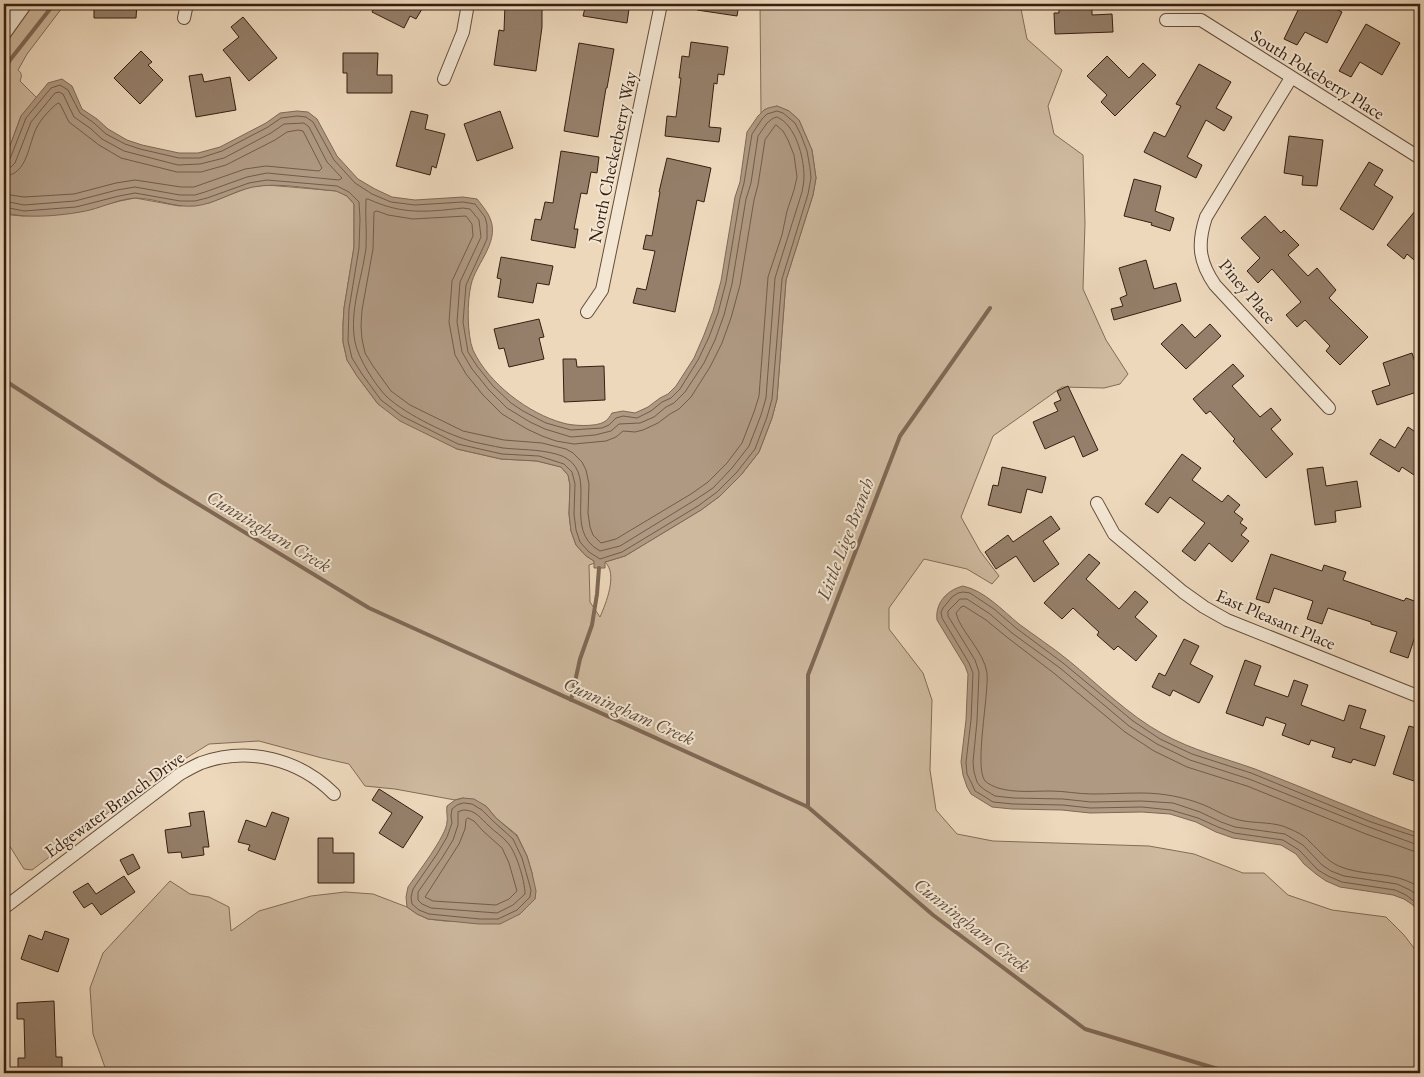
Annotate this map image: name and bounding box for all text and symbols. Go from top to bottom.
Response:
street label: South Pokeberry Place [1247,24,1389,124]
street label: North Checkerberry Way [583,69,641,245]
street label: Piney Place [1214,254,1282,328]
water label: Little Lige Branch [810,474,880,605]
water label: Cunningham Creek [202,484,336,578]
street label: East Pleasant Place [1213,583,1339,655]
water label: Cunningham Creek [559,671,699,751]
street label: Edgewater Branch Drive [40,746,188,862]
water label: Cunningham Creek [909,872,1036,978]

